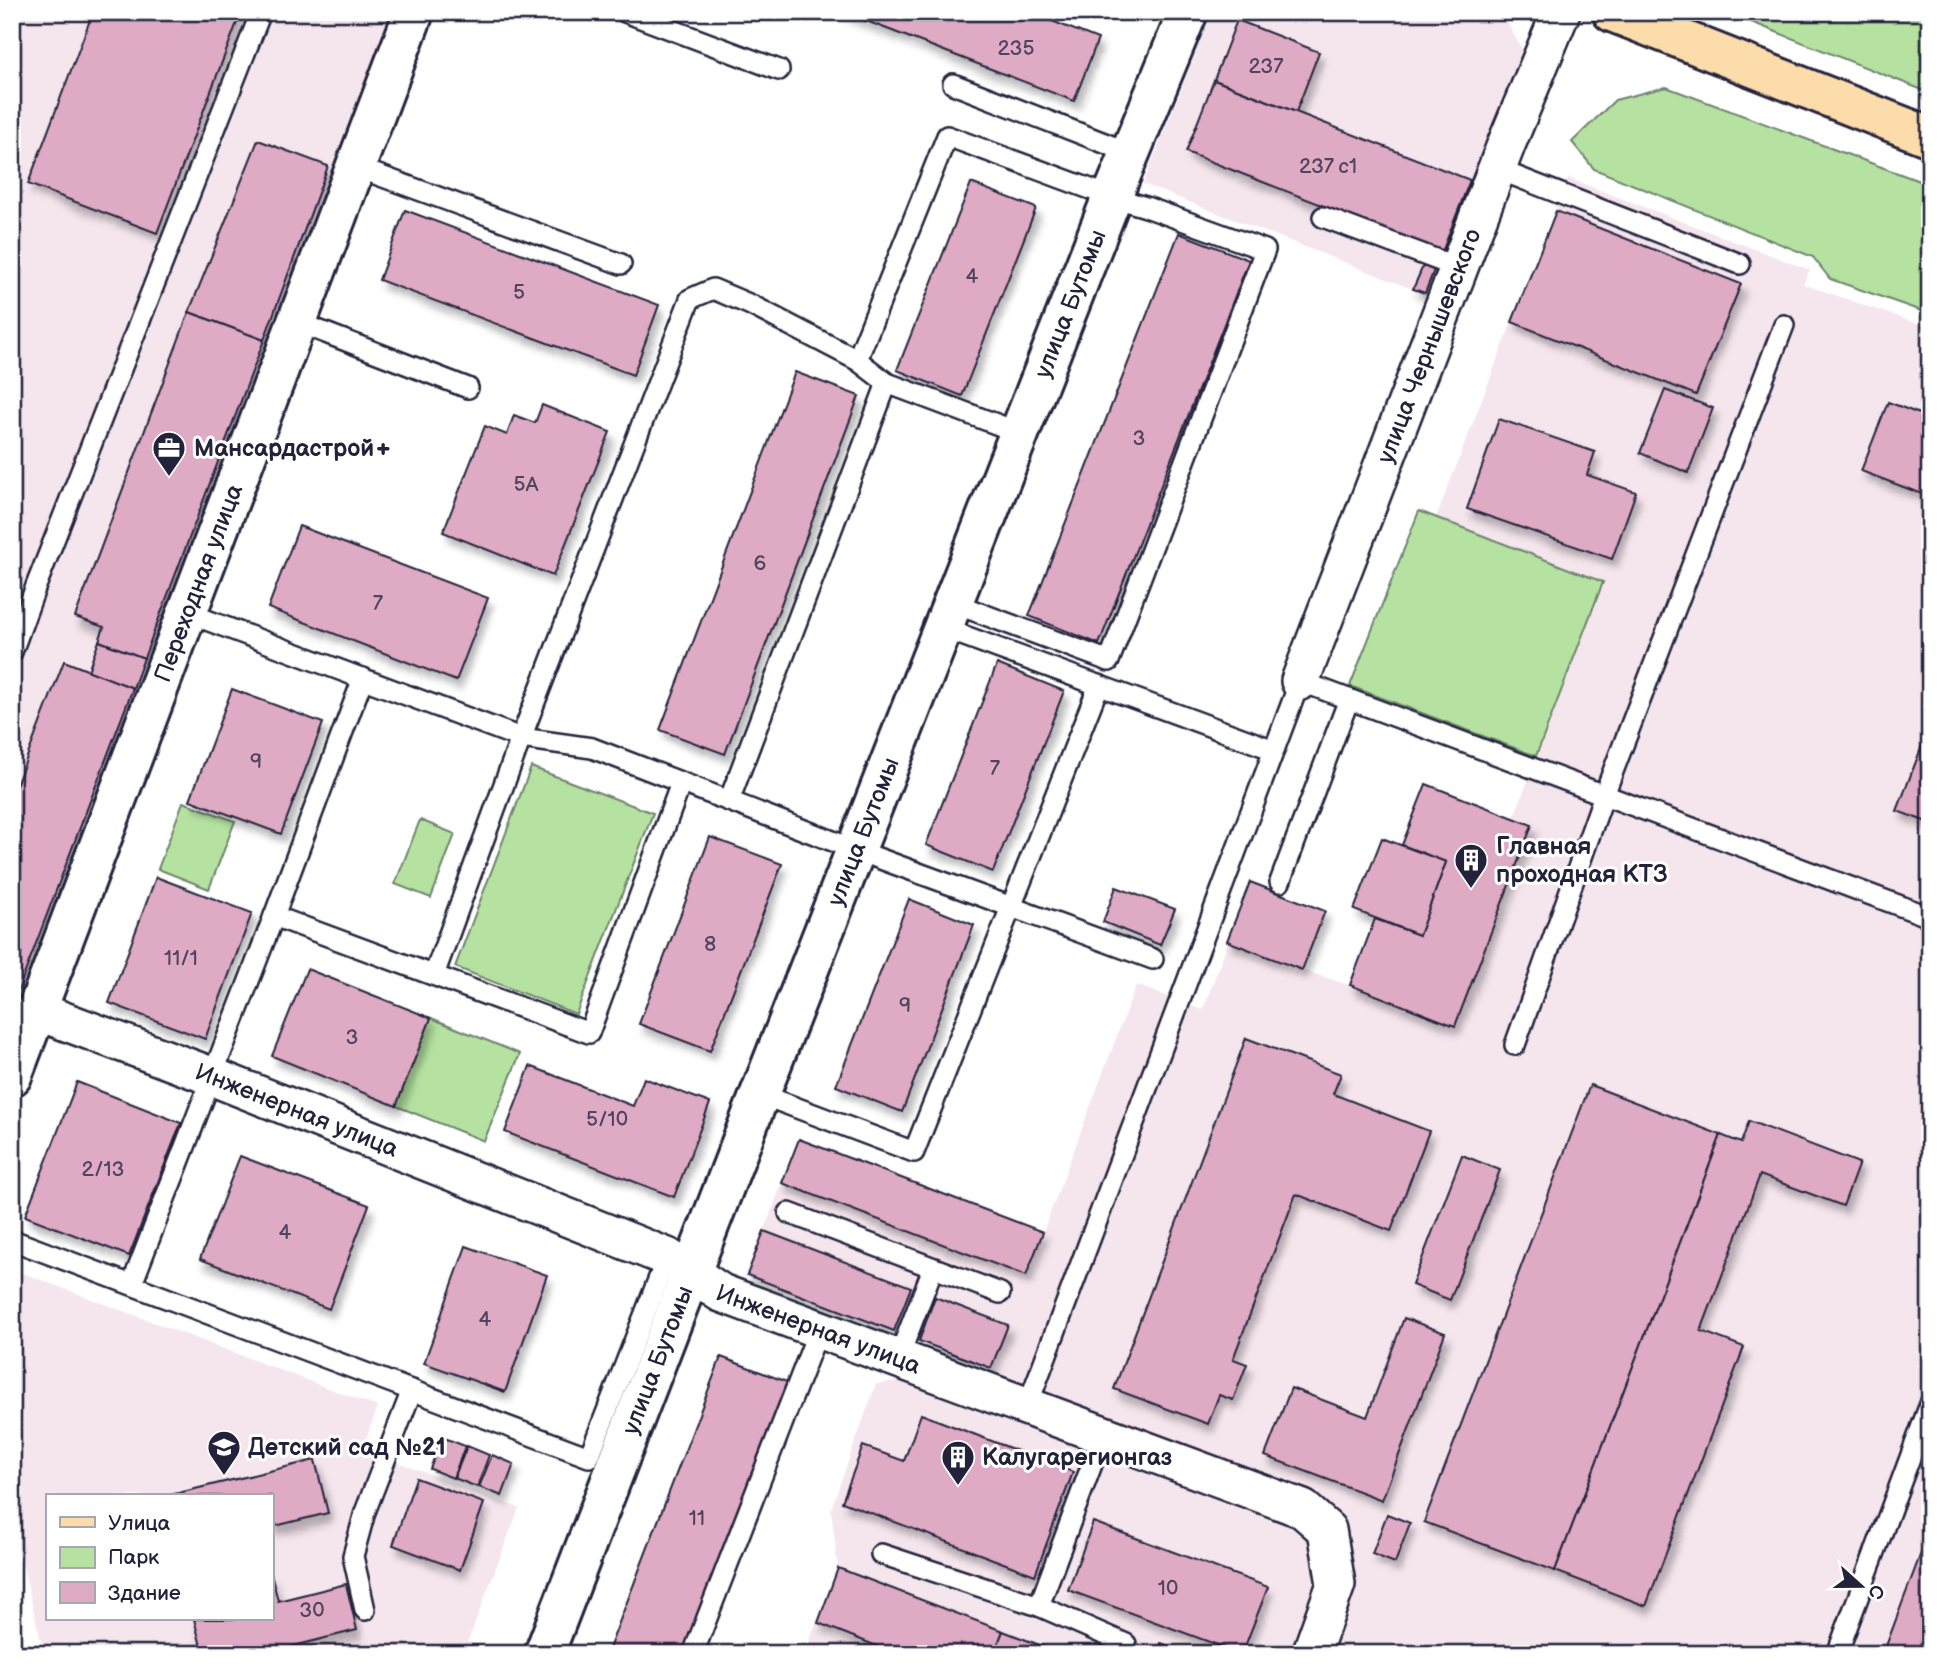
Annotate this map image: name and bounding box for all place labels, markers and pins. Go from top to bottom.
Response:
office icon: Мансардастрой+ [150,429,188,478]
place label: Мансардастрой+ [194,434,392,463]
place label: Главная проходная КТЗ [1496,832,1668,889]
building icon: Главная проходная КТЗ [1452,841,1490,890]
school or university icon: Детский сад №21 [205,1428,243,1477]
place label: Детский сад №21 [248,1433,446,1462]
building icon: Калугарегионгаз [939,1438,977,1487]
place label: Калугарегионгаз [982,1443,1172,1472]

